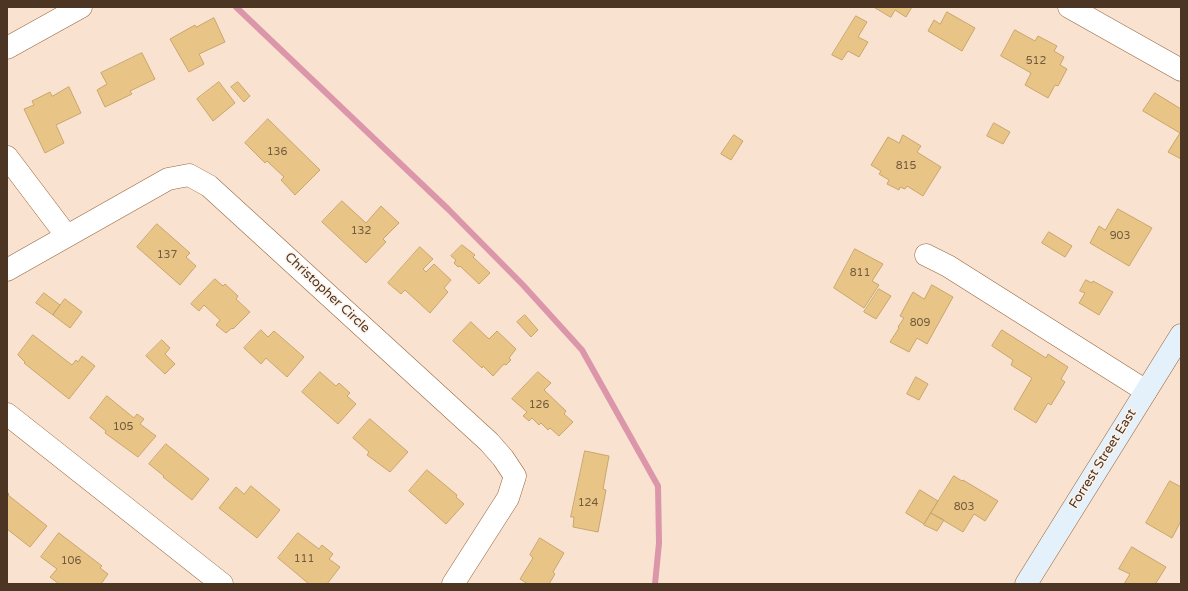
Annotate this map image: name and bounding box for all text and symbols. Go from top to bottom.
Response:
house number: 512 [1026,54,1046,68]
house number: 136 [267,145,287,159]
house number: 815 [896,159,916,173]
house number: 132 [351,224,371,238]
house number: 903 [1110,229,1130,243]
house number: 137 [157,248,177,262]
street label: Christopher Circle [281,250,373,336]
house number: 811 [850,266,870,280]
house number: 809 [910,316,930,330]
house number: 126 [529,398,549,412]
street label: Forrest Street East [1066,406,1140,512]
house number: 105 [113,420,133,434]
house number: 124 [578,496,598,510]
house number: 803 [954,500,974,514]
house number: 111 [294,552,314,566]
house number: 106 [61,554,81,568]

